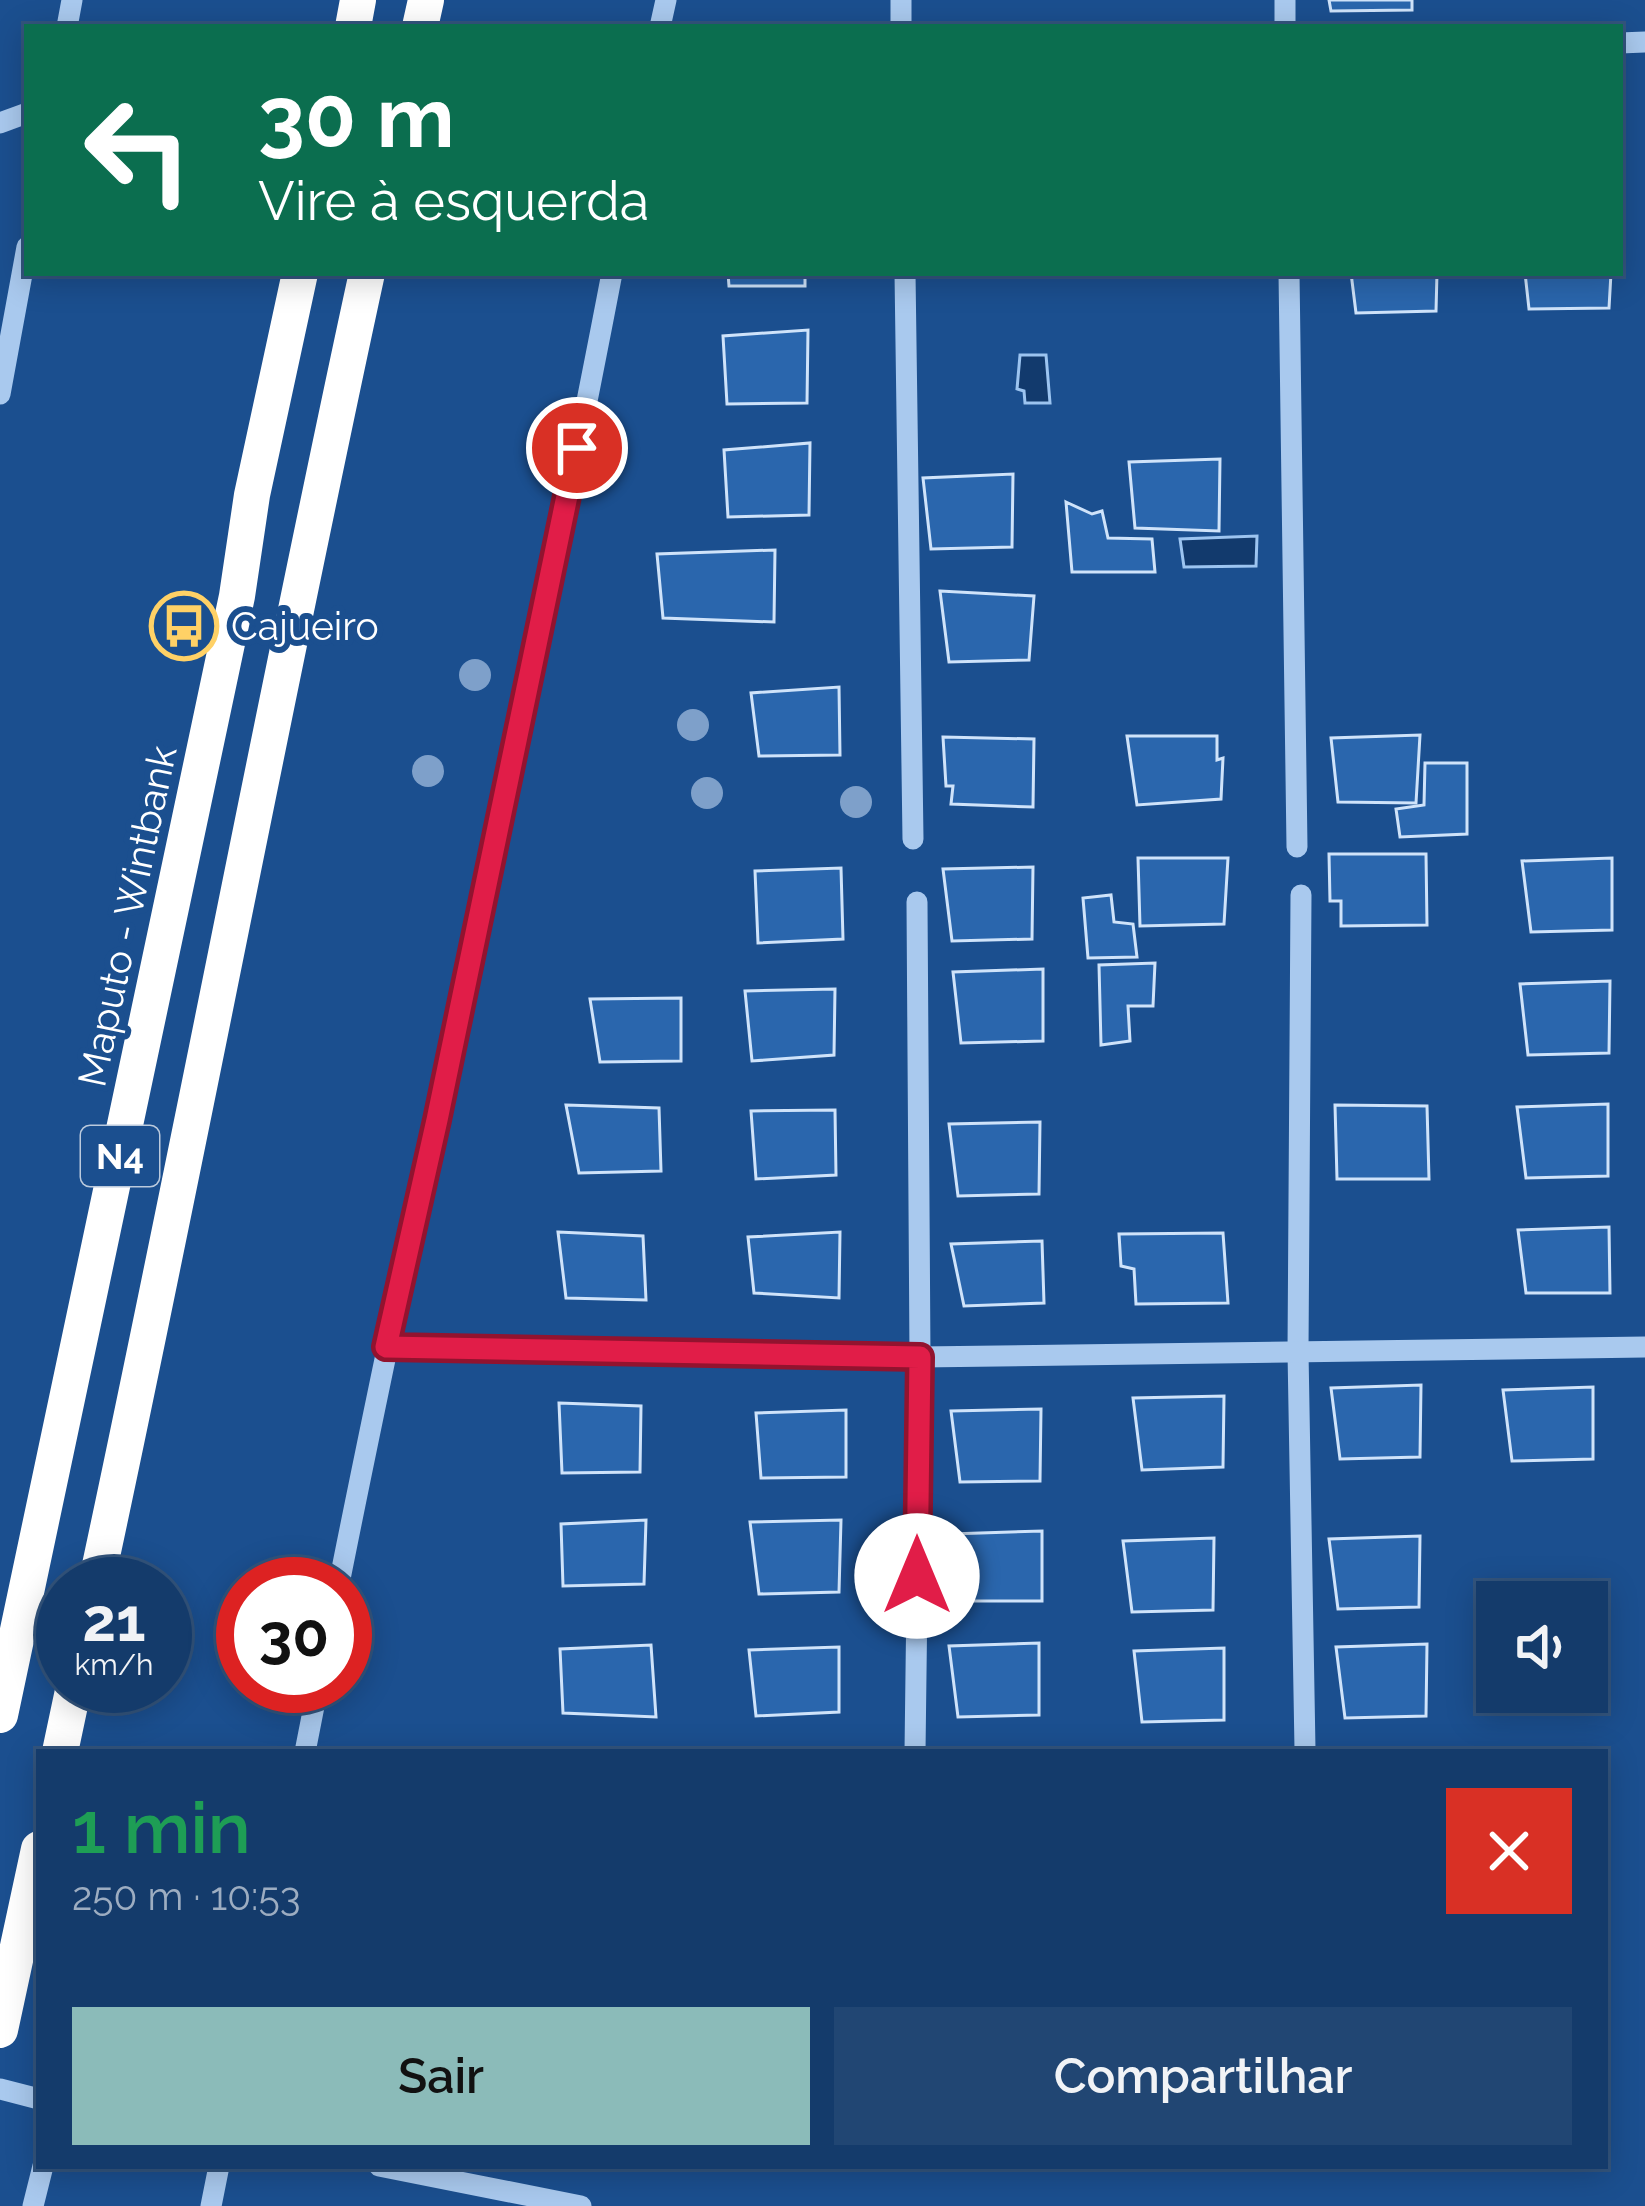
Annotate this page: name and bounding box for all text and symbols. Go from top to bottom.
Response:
text: 30 m [258,68,455,167]
icon: left [60,72,216,228]
text: Vire à esquerda [258,169,649,233]
pin [526,397,628,499]
icon: arrive [544,415,610,481]
bus stop icon: Cajueiro [149,591,219,661]
place label: Cajueiro [231,603,379,649]
street label: Maputo - Wintbank [68,741,186,1091]
road number: N4 [81,1126,159,1186]
position arrow [854,1513,980,1639]
speed limit sign: 30 [216,1557,372,1713]
map controls [1476,1581,1608,1713]
button: sound [1476,1581,1608,1713]
text: 21 [82,1585,146,1655]
text: km/h [74,1647,154,1682]
text: 1 min [72,1785,251,1870]
button: close [1446,1788,1572,1914]
text: 250 m · 10:53 [72,1873,300,1919]
button: Sair [72,2007,810,2145]
button: Compartilhar [834,2007,1572,2145]

